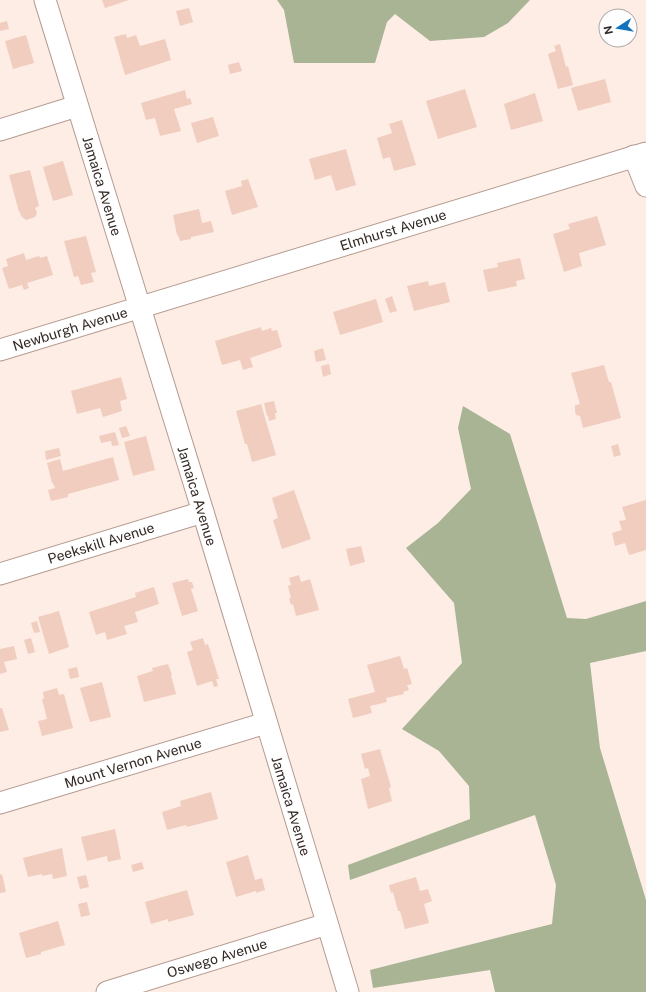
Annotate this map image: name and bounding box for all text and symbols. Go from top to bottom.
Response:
north arrow [598,8,638,48]
text: N [601,25,615,36]
street label: Jamaica Avenue [79,134,125,238]
street label: Elmhurst Avenue [338,206,448,254]
street label: Newburgh Avenue [11,304,129,354]
street label: Jamaica Avenue [174,444,220,548]
street label: Peekskill Avenue [46,519,156,567]
street label: Mount Vernon Avenue [63,735,204,791]
street label: Jamaica Avenue [268,754,314,858]
street label: Oswego Avenue [165,935,269,981]

